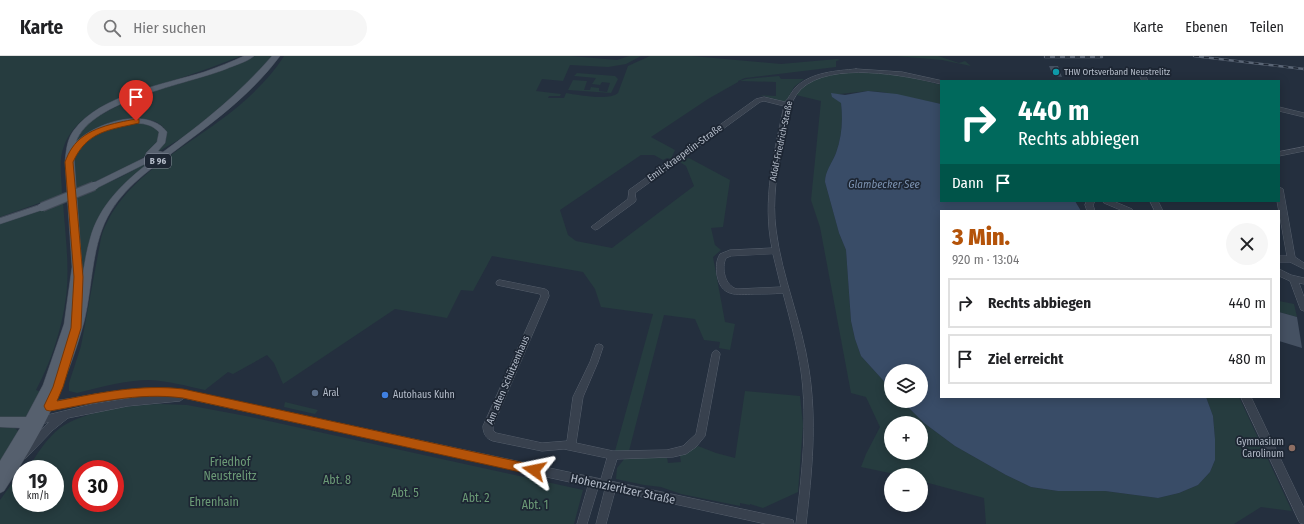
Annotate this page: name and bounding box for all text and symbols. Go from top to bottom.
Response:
search box [87,10,367,46]
text: Karte [20,16,63,39]
icon: search [101,17,123,39]
text: Hier suchen [133,19,206,37]
text: Karte [1133,19,1163,36]
text: Ebenen [1185,19,1228,36]
text: Teilen [1250,19,1284,36]
marker: THW Ortsverband Neustrelitz [1051,67,1061,77]
place label: THW Ortsverband Neustrelitz [1064,67,1171,77]
pin [119,80,153,121]
icon: arrive [125,86,147,108]
text: 440 m [1018,94,1089,127]
icon: right [952,96,1004,148]
street label: Adolf-Friedrich-Straße [768,99,795,182]
street label: Emil-Kraepelin-Straße [645,122,725,184]
text: Rechts abbiegen [1018,128,1139,150]
road number: B 96 [145,154,171,168]
icon: arrive [992,172,1014,194]
text: Dann [952,174,984,192]
water label: Glambecker See [848,178,920,191]
text: 3 Min. [952,223,1010,251]
button: close [1226,223,1268,265]
text: 920 m · 13:04 [952,252,1019,267]
icon: right [954,292,976,314]
text: Rechts abbiegen [988,294,1091,312]
text: 440 m [1229,294,1266,312]
street label: Am alten Schützenhaus [484,334,532,426]
icon: arrive [954,348,976,370]
text: Ziel erreicht [988,350,1063,368]
text: 480 m [1228,350,1266,368]
map controls [884,364,928,512]
button: layers [884,364,928,408]
place label: Aral [323,387,339,399]
marker: Aral [310,388,320,398]
place label: Autohaus Kuhn [393,389,455,401]
marker: Autohaus Kuhn [380,390,390,400]
button: + [884,416,928,460]
place label: Gymnasium Carolinum [1236,436,1284,460]
marker: Gymnasium Carolinum [1287,443,1297,453]
position arrow [513,449,555,491]
park label: Friedhof Neustrelitz [203,455,257,483]
speed limit sign: 30 [72,460,124,512]
button: − [884,468,928,512]
text: 19 [29,469,47,493]
street label: Hohenzieritzer Straße [569,471,677,507]
park label: Abt. 8 [323,473,351,487]
park label: Abt. 5 [391,486,419,500]
text: km/h [27,490,49,502]
park label: Abt. 2 [462,491,490,505]
park label: Ehrenhain [189,495,239,509]
park label: Abt. 1 [522,498,548,512]

